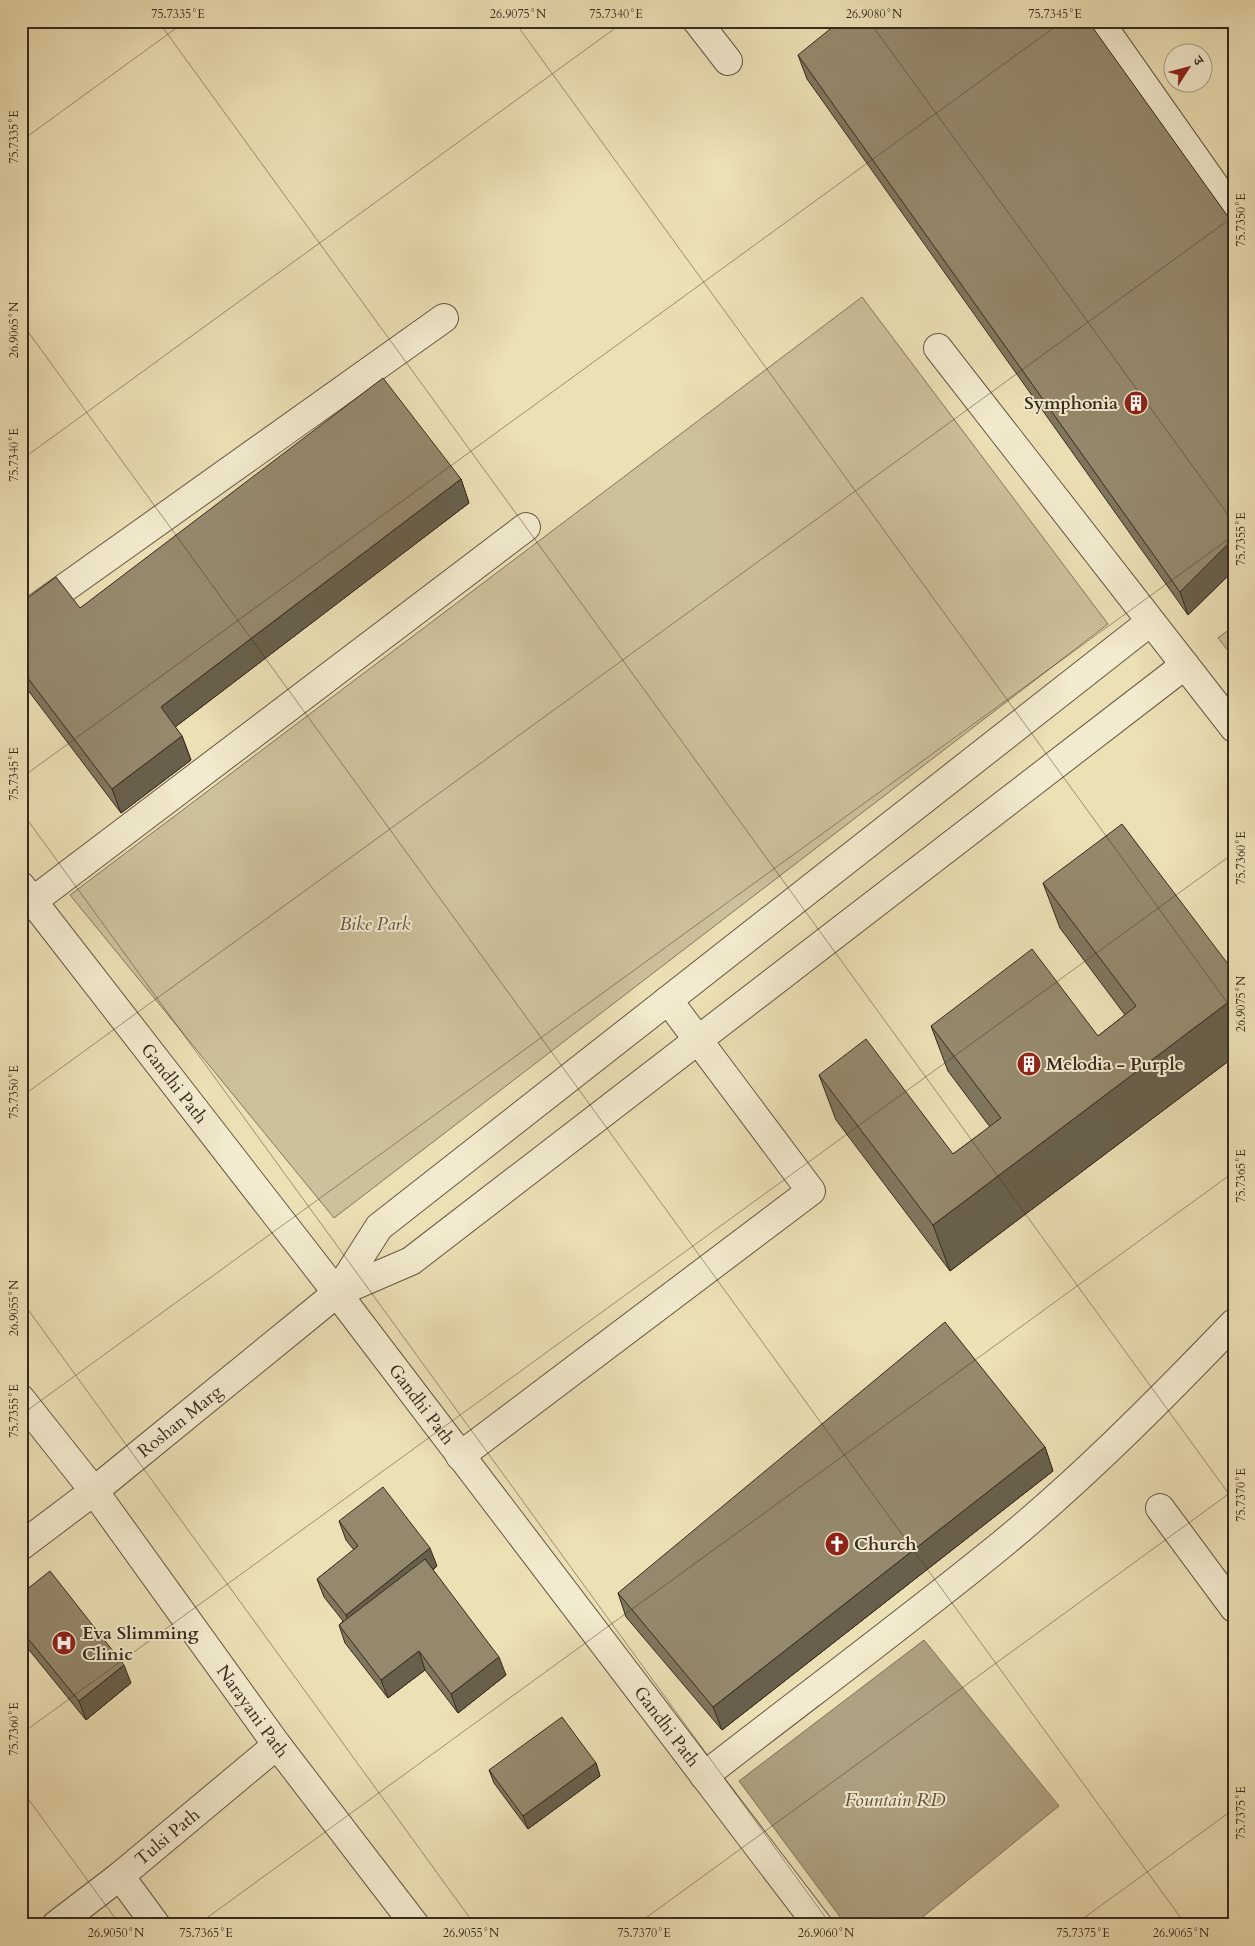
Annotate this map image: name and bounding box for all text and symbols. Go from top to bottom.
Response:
text: 75.7335°E [151,6,205,22]
text: 26.9075°N [490,6,547,22]
text: 75.7340°E [589,6,643,22]
text: 26.9080°N [846,6,903,22]
text: 75.7345°E [1028,6,1082,22]
north arrow [1162,42,1212,92]
text: उ [1188,51,1208,70]
text: 75.7335°E [6,110,22,164]
text: 75.7350°E [1233,193,1249,247]
text: 26.9065°N [6,301,22,358]
building icon: Symphonia [1123,390,1149,416]
place label: Symphonia [1024,391,1118,416]
text: 75.7340°E [6,428,22,482]
text: 75.7355°E [1233,512,1249,566]
text: 75.7345°E [6,747,22,801]
text: 75.7360°E [1233,831,1249,885]
park label: Bike Park [340,912,410,937]
text: 26.9075°N [1233,975,1249,1032]
street label: Gandhi Path [135,1038,213,1129]
building icon: Melodia - Purple [1016,1051,1042,1077]
place label: Melodia - Purple [1046,1052,1184,1077]
text: 75.7350°E [6,1065,22,1119]
text: 75.7365°E [1233,1149,1249,1203]
text: 26.9055°N [6,1279,22,1336]
street label: Gandhi Path [382,1359,460,1450]
street label: Roshan Marg [132,1379,228,1464]
text: 75.7355°E [6,1384,22,1438]
text: 75.7370°E [1233,1468,1249,1522]
church icon: Church [824,1531,850,1557]
place label: Church [854,1532,917,1557]
place label: Eva Slimming Clinic [82,1621,199,1667]
hospital icon: Eva Slimming Clinic [51,1630,77,1656]
street label: Narayani Path [210,1660,294,1763]
street label: Gandhi Path [628,1681,705,1772]
text: 75.7360°E [6,1702,22,1756]
text: 75.7375°E [1233,1786,1249,1840]
water label: Fountain RD [845,1787,946,1813]
street label: Tulsi Path [130,1803,205,1872]
text: 26.9050°N [88,1925,145,1941]
text: 75.7365°E [179,1925,233,1941]
text: 26.9055°N [443,1925,500,1941]
text: 75.7370°E [617,1925,671,1941]
text: 26.9060°N [798,1925,855,1941]
text: 75.7375°E [1056,1925,1110,1941]
text: 26.9065°N [1153,1925,1210,1941]

